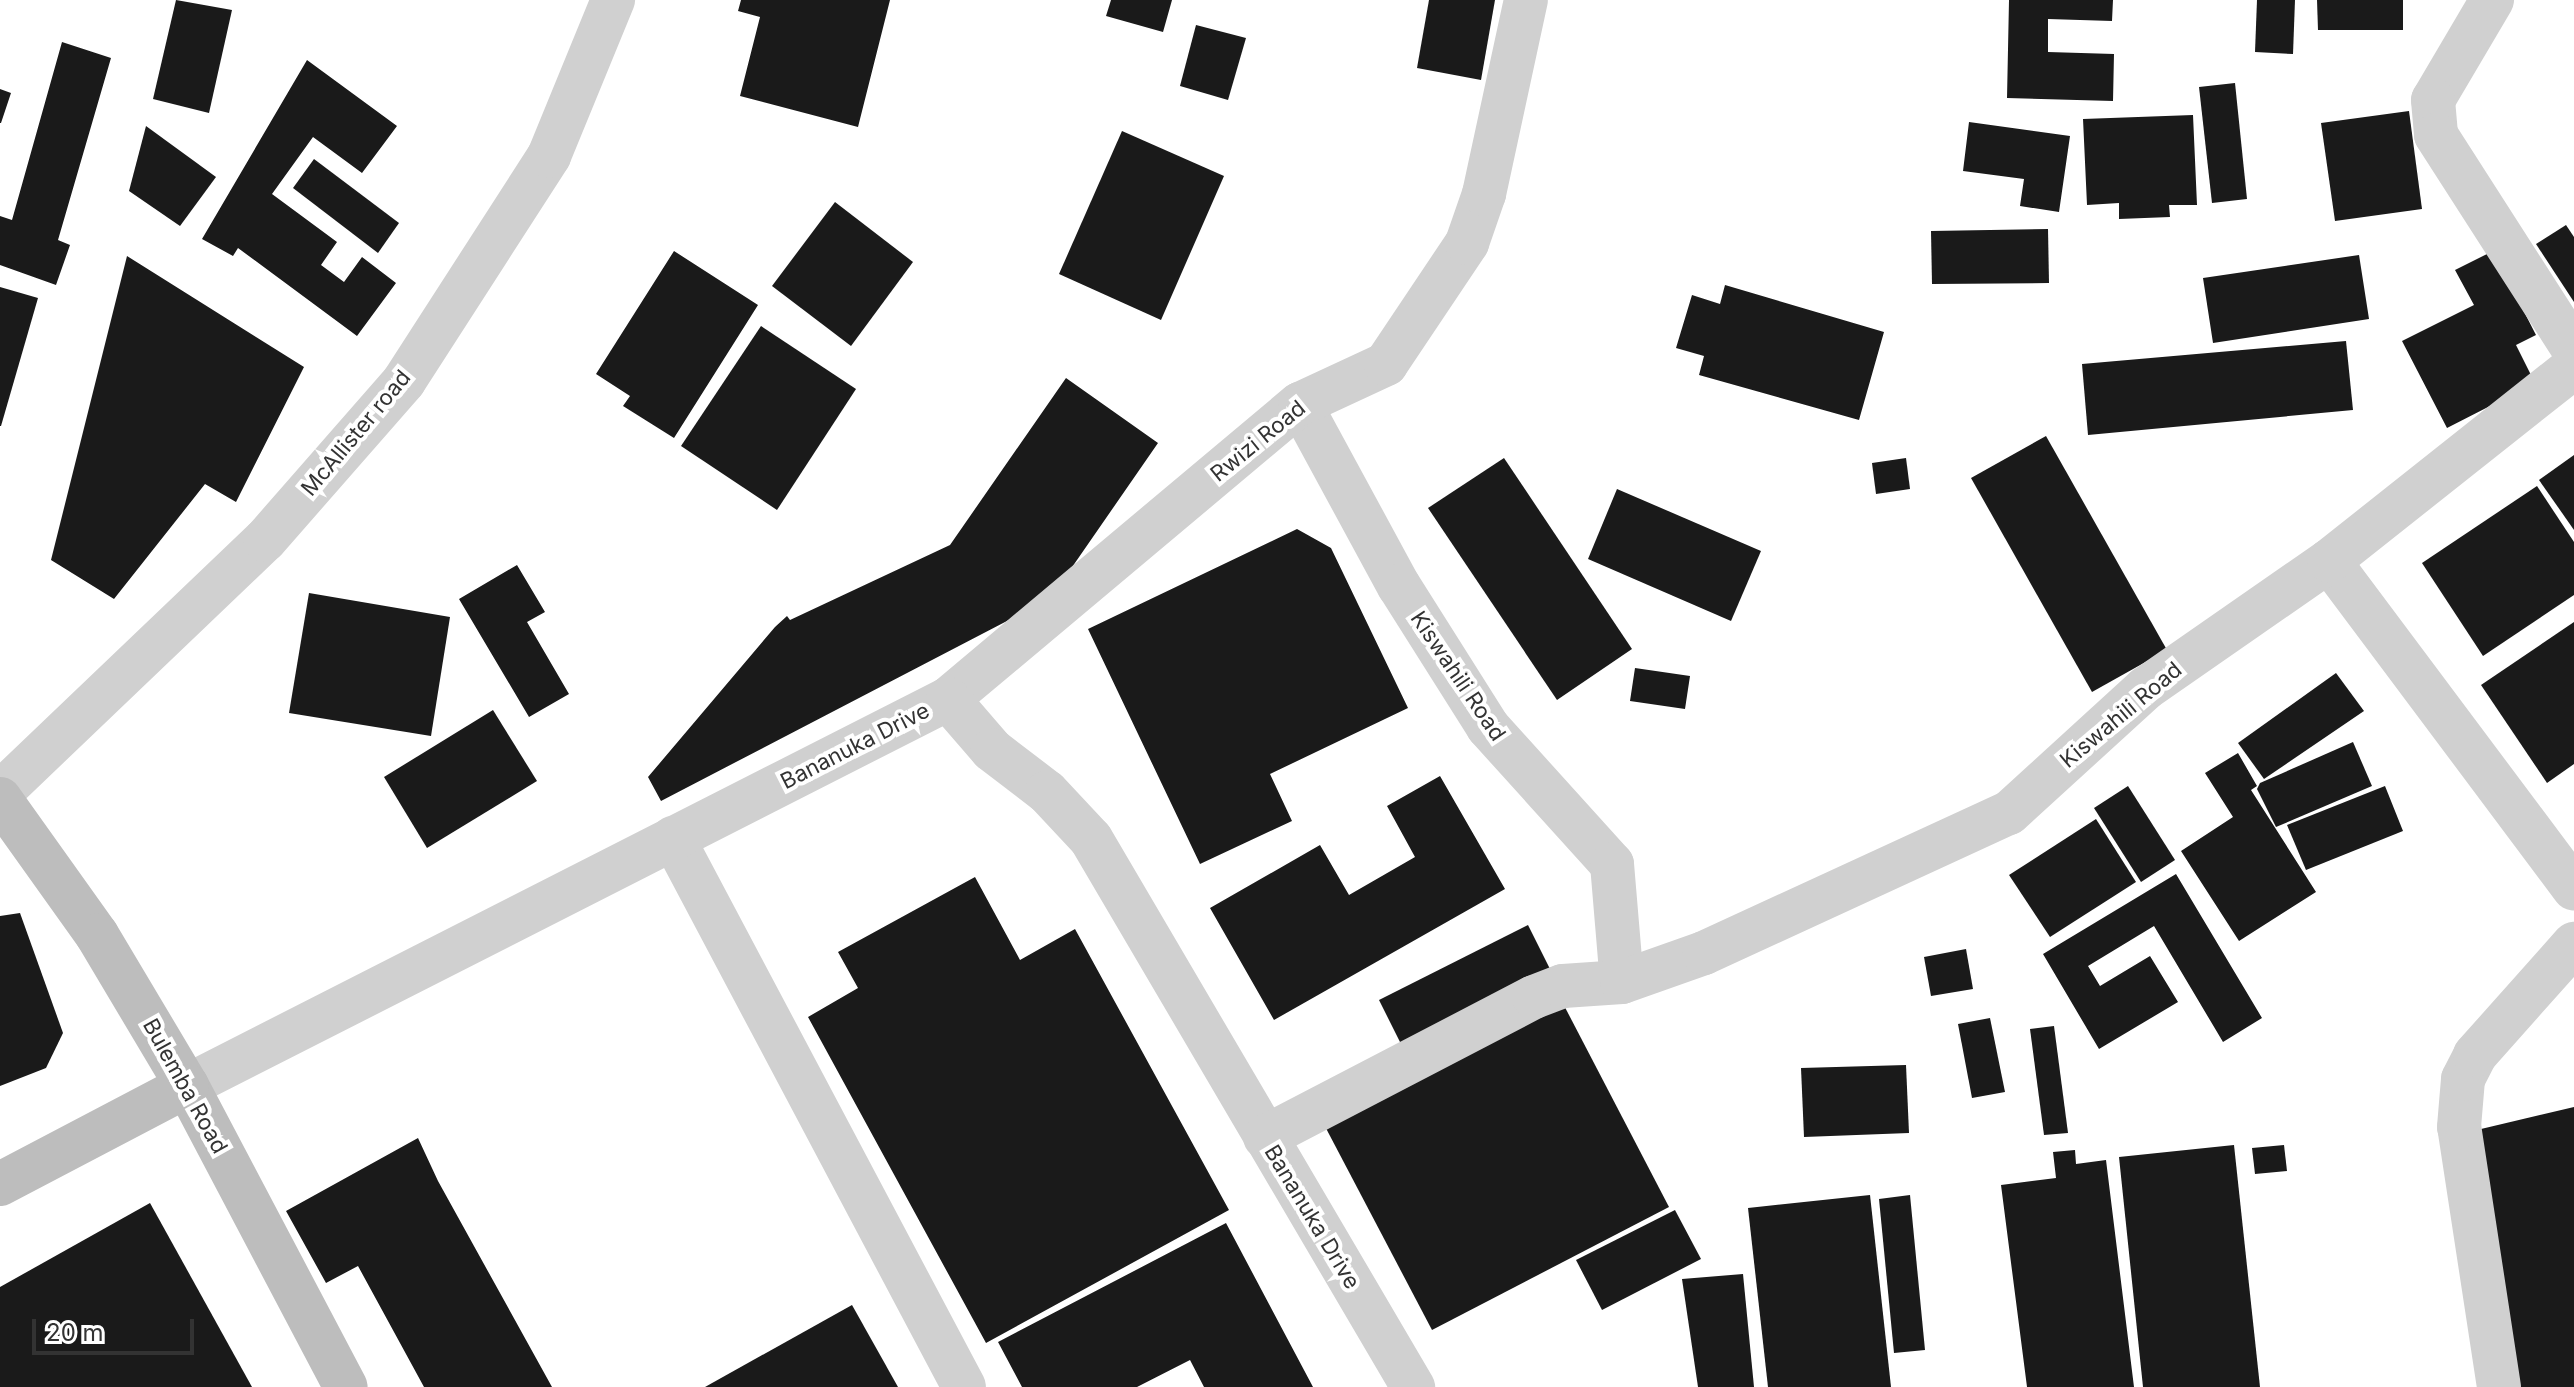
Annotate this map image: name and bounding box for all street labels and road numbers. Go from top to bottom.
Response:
street label: McAllister road [296,365,416,501]
street label: Rwizi Road [1205,395,1311,487]
street label: Kiswahili Road [1405,606,1511,746]
street label: Kiswahili Road [2055,656,2187,774]
street label: Bananuka Drive [776,697,934,795]
street label: Bulemba Road [137,1014,233,1158]
street label: Bananuka Drive [1259,1140,1365,1294]

